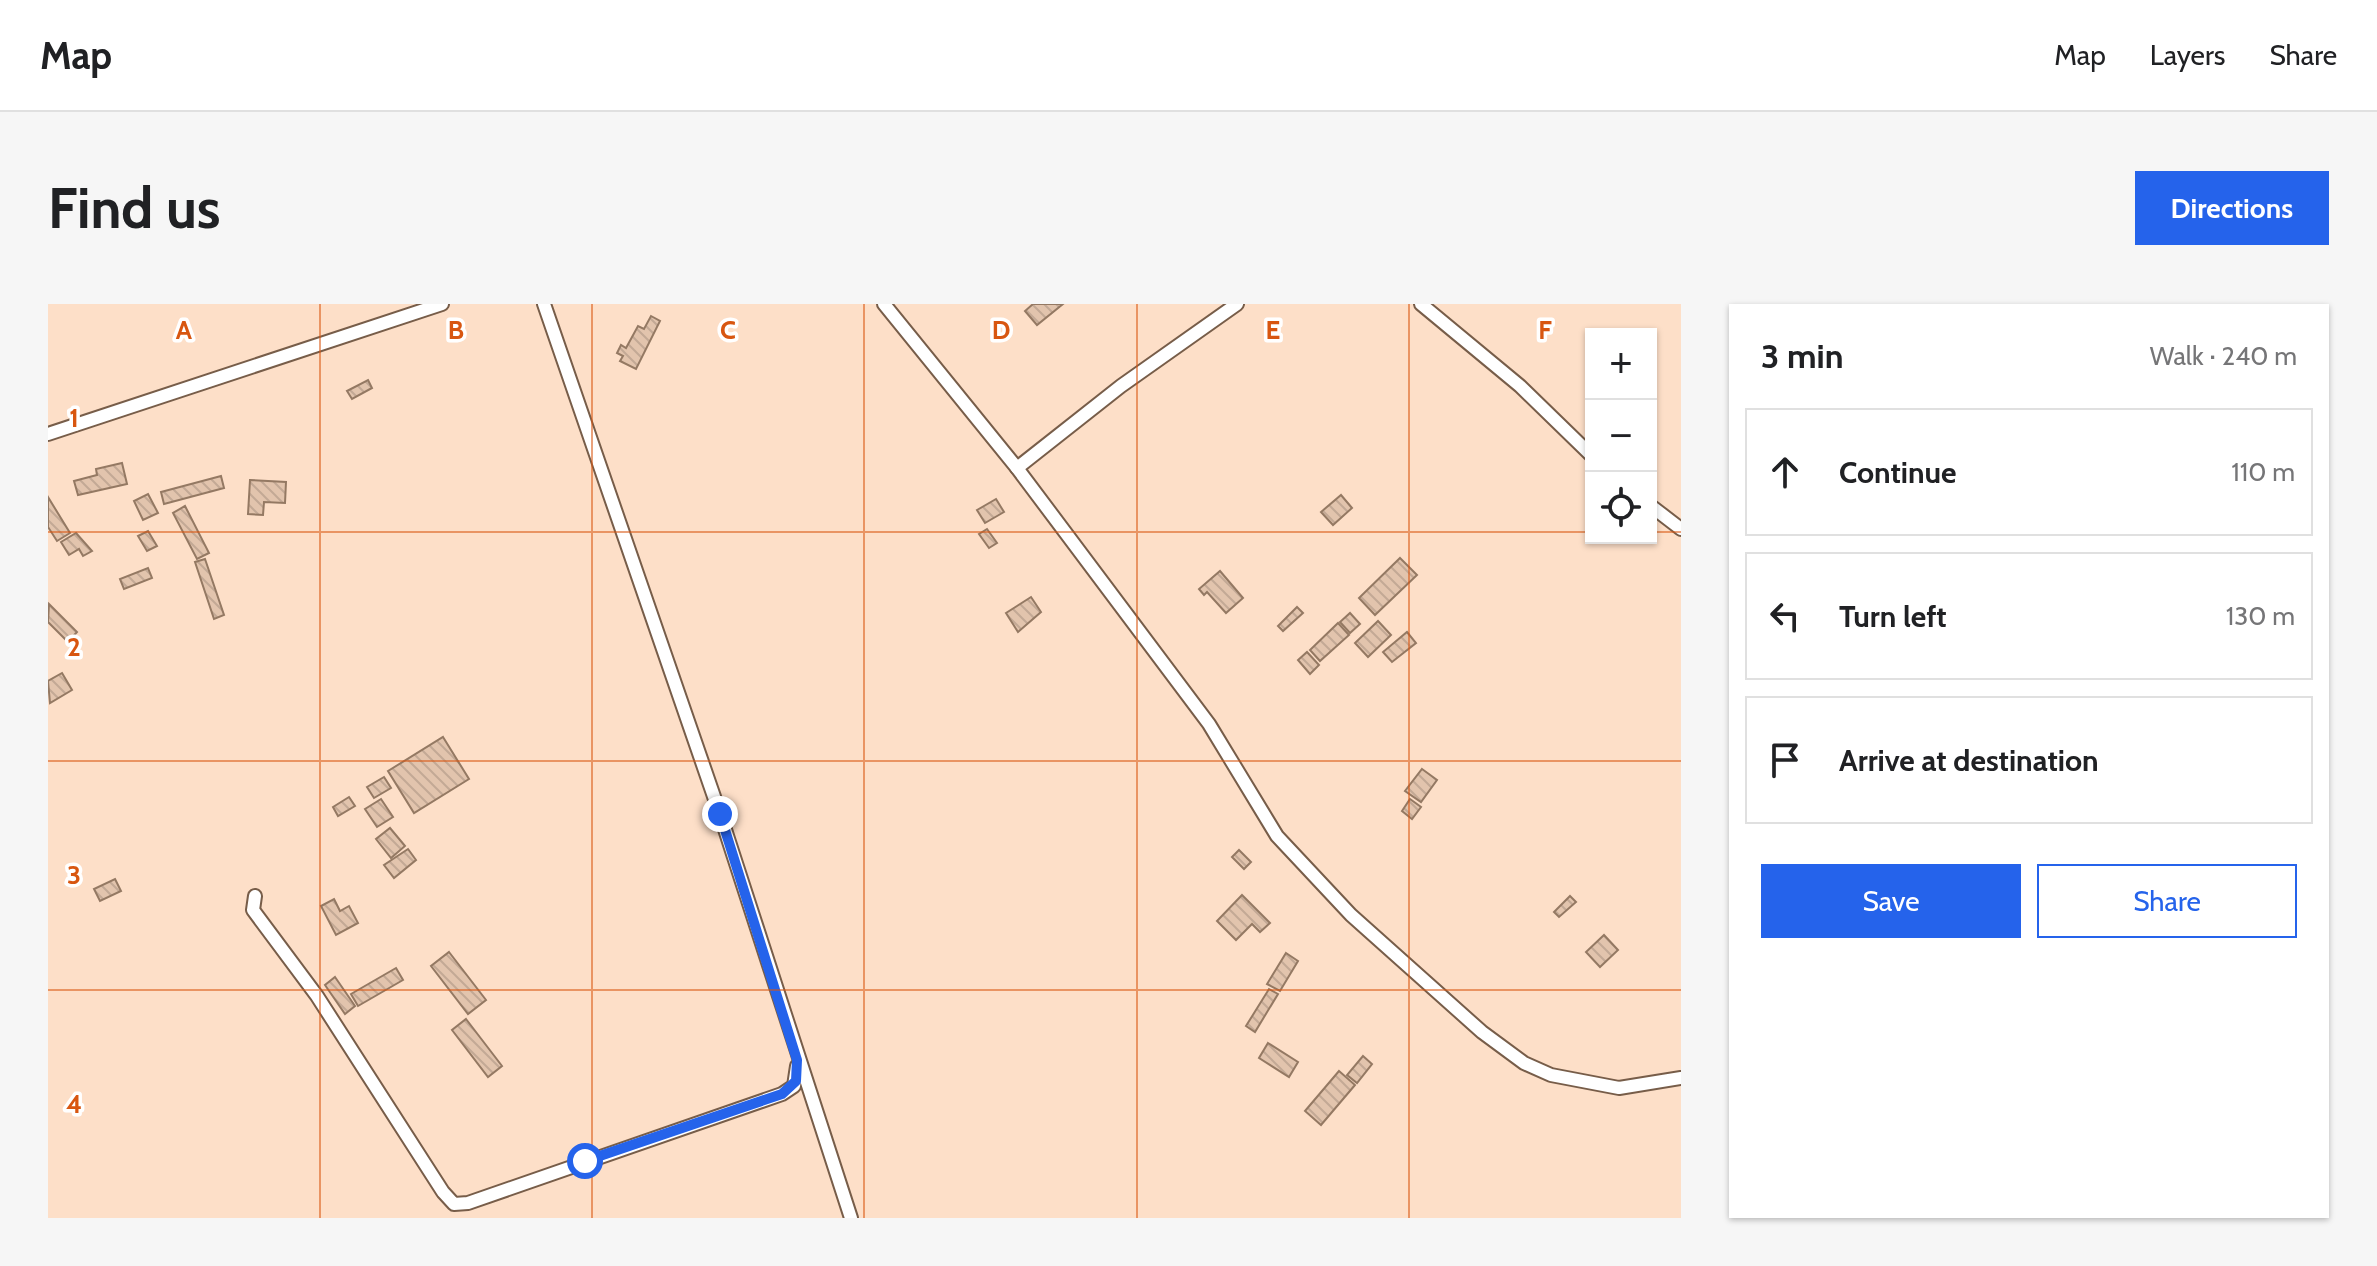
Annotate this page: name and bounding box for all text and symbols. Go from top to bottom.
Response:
text: Map [40,32,112,79]
text: Map [2054,38,2106,72]
text: Layers [2150,38,2225,72]
text: Share [2269,38,2337,72]
button: Directions [2135,171,2329,245]
text: Find us [48,174,221,242]
text: A [176,314,193,346]
text: B [448,314,464,346]
text: C [720,314,736,346]
text: D [992,314,1010,346]
text: E [1266,314,1280,346]
text: F [1538,314,1552,346]
map controls [1585,328,1657,544]
button: + [1585,328,1657,400]
text: 3 min [1761,335,1843,377]
text: Walk · 240 m [2150,340,2297,372]
button: − [1585,400,1657,472]
text: 1 [69,402,79,434]
icon: ahead [1763,450,1807,494]
text: Continue [1839,454,1956,491]
text: 110 m [2231,456,2295,488]
button: locate [1585,472,1657,544]
icon: left [1763,594,1807,638]
text: Turn left [1839,598,1947,635]
text: 130 m [2226,600,2295,632]
text: 2 [67,631,81,663]
icon: arrive [1763,738,1807,782]
text: Arrive at destination [1839,742,2099,779]
route end [702,796,738,832]
text: 3 [67,859,81,891]
button: Save [1761,864,2021,938]
button: Share [2037,864,2297,938]
text: 4 [66,1088,82,1120]
route start [567,1143,603,1179]

